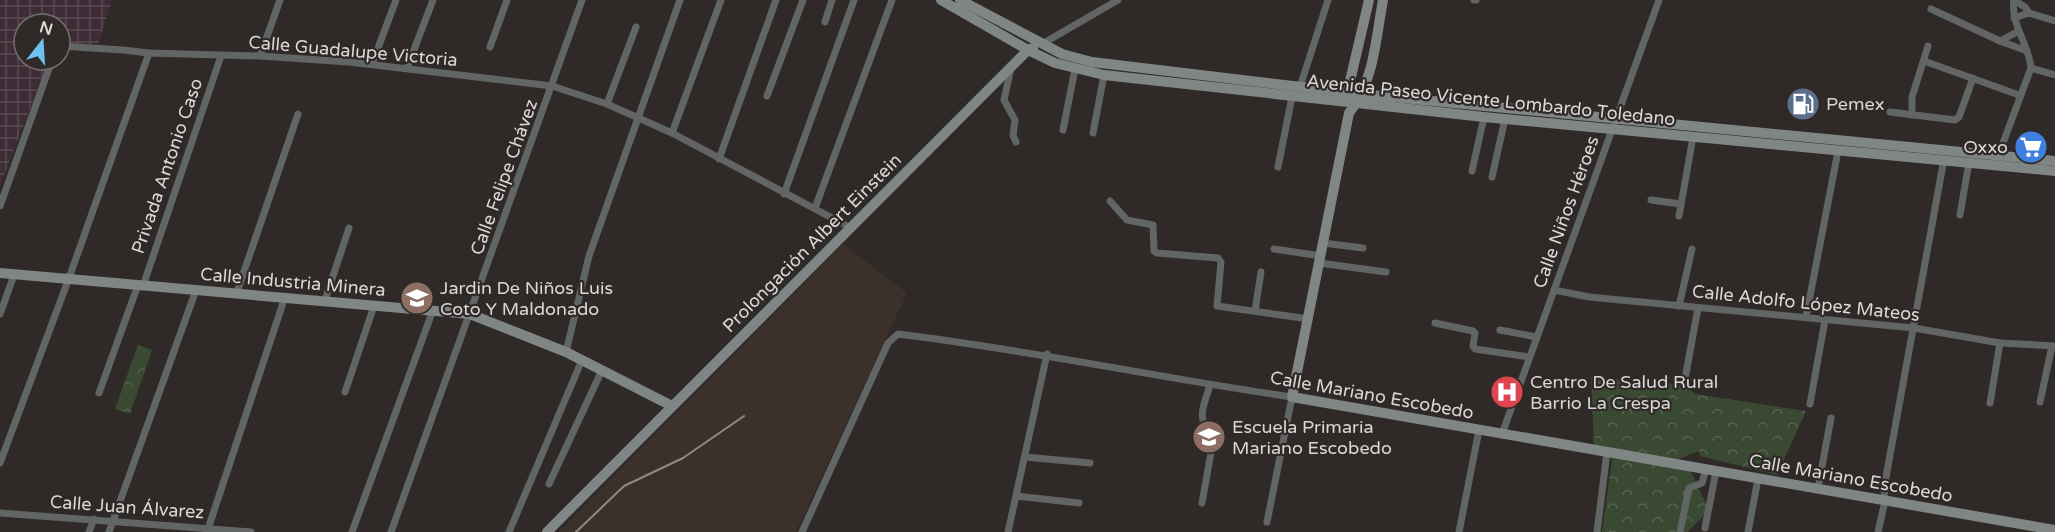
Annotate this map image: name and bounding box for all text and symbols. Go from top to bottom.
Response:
north arrow [12,12,72,72]
text: N [37,17,55,40]
street label: Calle Guadalupe Victoria [247,31,459,71]
street label: Avenida Paseo Vicente Lombardo Toledano [1305,70,1677,130]
street label: Privada Antonio Caso [127,75,207,257]
fuel station icon: Pemex [1785,86,1821,122]
place label: Pemex [1826,93,1884,115]
street label: Calle Felipe Chávez [466,96,542,258]
supermarket icon: Oxxo [2013,129,2049,165]
street label: Calle Niños Héroes [1528,133,1604,291]
place label: Oxxo [1963,136,2008,158]
street label: Prolongación Albert Einstein [718,149,906,337]
street label: Calle Industria Minera [199,263,387,301]
place label: Jardin De Niños Luis Coto Y Maldonado [440,277,613,320]
school or university icon: Jardin De Niños Luis Coto Y Maldonado [399,280,435,316]
street label: Calle Adolfo López Mateos [1691,280,1921,326]
street label: Calle Mariano Escobedo [1268,366,1476,424]
place label: Centro De Salud Rural Barrio La Crespa [1530,371,1718,414]
hospital icon: Centro De Salud Rural Barrio La Crespa [1489,374,1525,410]
place label: Escuela Primaria Mariano Escobedo [1232,416,1392,459]
school or university icon: Escuela Primaria Mariano Escobedo [1191,419,1227,455]
street label: Calle Mariano Escobedo [1747,449,1955,507]
street label: Calle Juan Álvarez [49,491,205,523]

